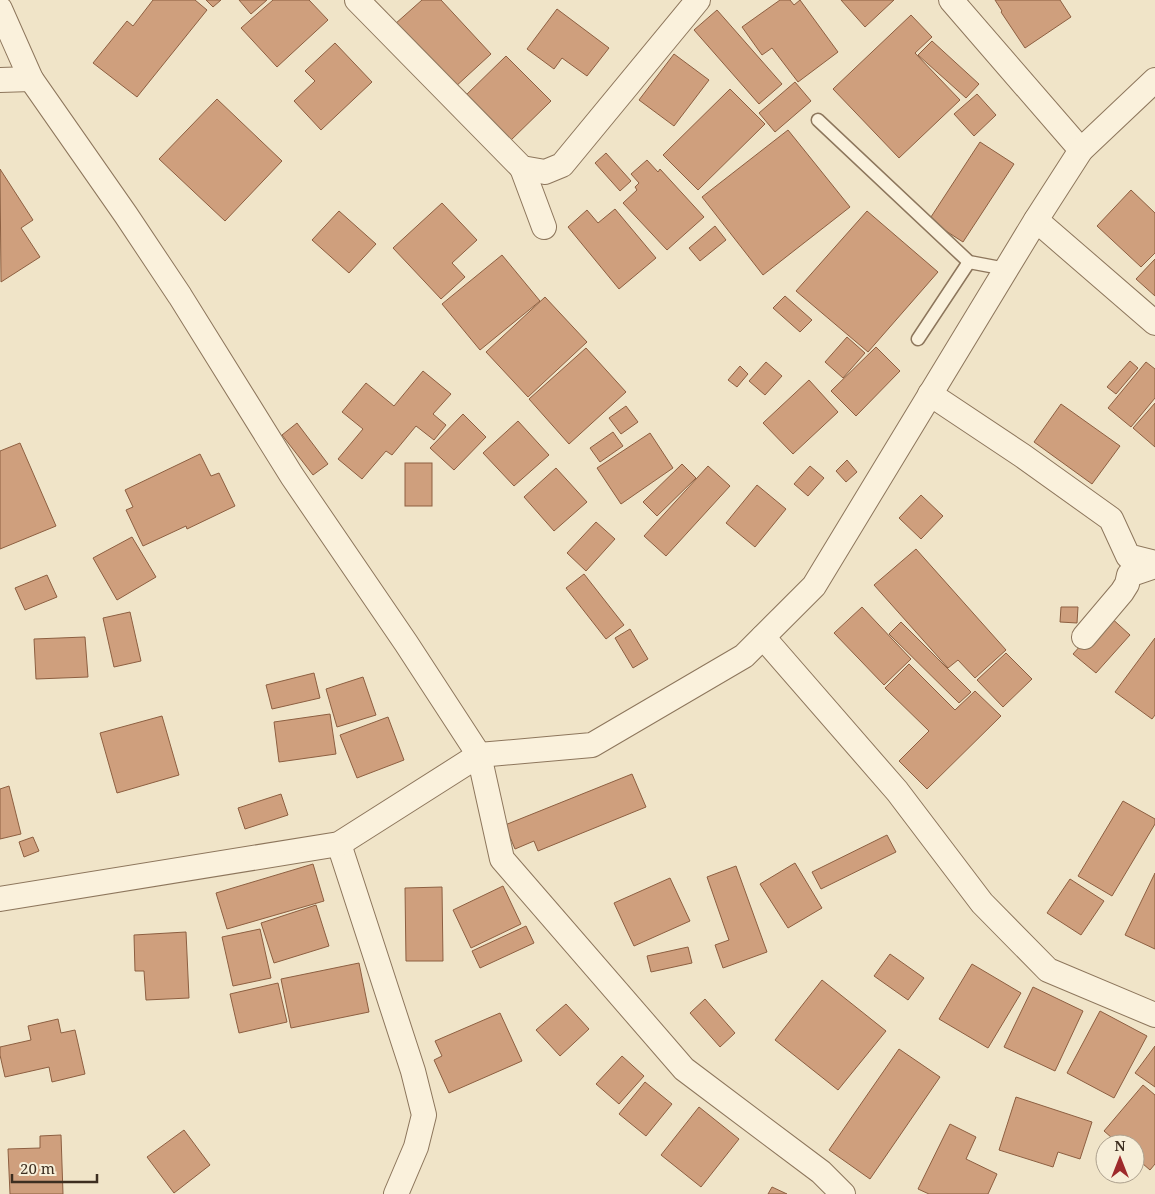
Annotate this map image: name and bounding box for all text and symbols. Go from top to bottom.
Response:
north arrow [1095,1134,1145,1184]
text: N [1114,1136,1126,1155]
scale bar [12,1152,98,1184]
text: 20 m [20,1158,55,1178]

